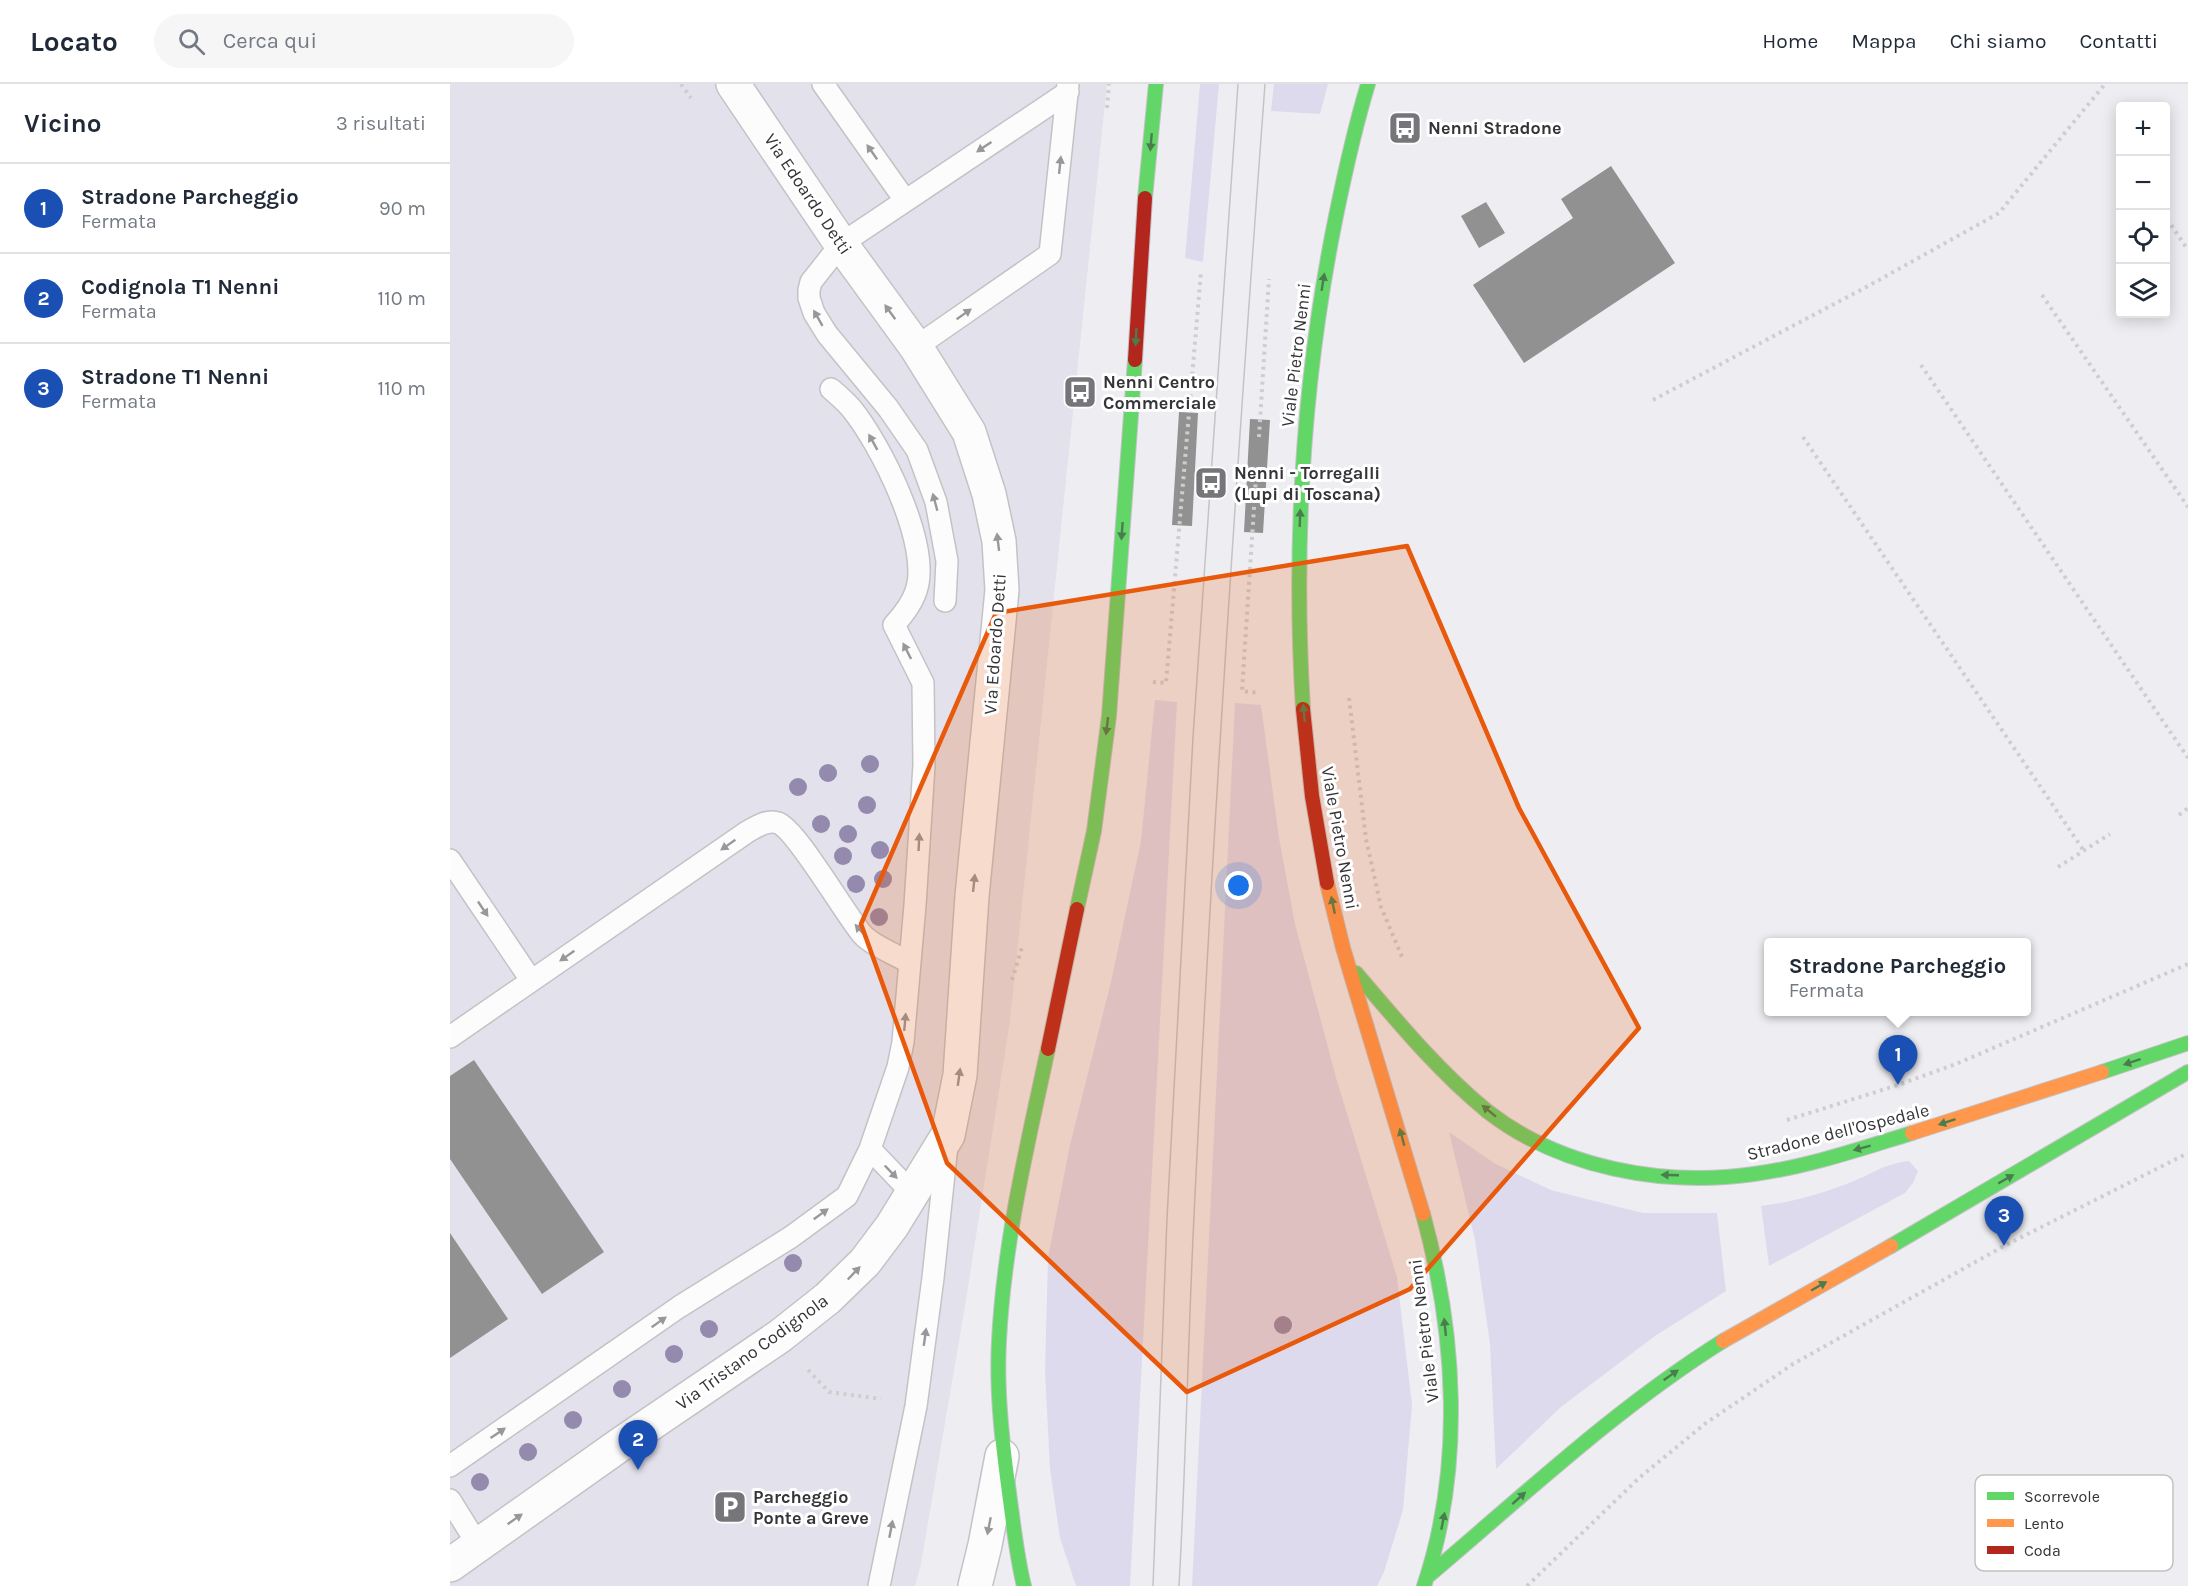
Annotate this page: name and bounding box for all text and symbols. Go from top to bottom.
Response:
search box [154,14,574,68]
text: Locato [30,25,118,58]
icon: search [175,25,208,58]
text: Cerca qui [223,28,317,54]
text: Home [1762,29,1818,53]
text: Mappa [1851,29,1917,53]
text: Chi siamo [1950,29,2046,53]
text: Contatti [2079,29,2158,53]
map controls [2116,102,2170,318]
button: + [2116,102,2170,156]
text: Vicino [24,108,101,139]
bus stop icon: Nenni Stradone [1387,110,1423,146]
text: 3 risultati [336,112,426,135]
place label: Nenni Stradone [1428,117,1562,139]
street label: Via Edoardo Detti [759,129,857,259]
one-way arrow [1146,133,1156,152]
one-way arrow [976,142,992,153]
one-way arrow [866,144,878,160]
one-way arrow [1055,155,1065,174]
button: − [2116,156,2170,210]
text: Stradone Parcheggio [81,184,299,210]
text: 1 [40,197,47,220]
text: 90 m [379,197,426,220]
text: Fermata [81,210,157,233]
button: locate [2116,210,2170,264]
button: layers [2116,264,2170,318]
one-way arrow [1318,273,1327,292]
text: Codignola T1 Nenni [81,274,279,300]
street label: Viale Pietro Nenni [1276,282,1316,428]
text: 2 [37,287,50,310]
text: 110 m [377,287,426,310]
text: Fermata [81,300,157,323]
one-way arrow [884,305,896,321]
one-way arrow [955,308,971,320]
one-way arrow [813,309,823,326]
one-way arrow [1132,327,1141,346]
text: Stradone T1 Nenni [81,364,269,390]
place label: Nenni Centro Commerciale [1103,371,1216,414]
bus stop icon: Nenni Centro Commerciale [1062,374,1098,410]
text: 3 [37,377,50,400]
text: 110 m [377,377,426,400]
text: Fermata [81,390,157,413]
one-way arrow [868,433,878,450]
place label: Nenni - Torregalli (Lupi di Toscana) [1234,462,1381,505]
bus stop icon: Nenni - Torregalli (Lupi di Toscana) [1193,465,1229,501]
one-way arrow [930,493,940,511]
one-way arrow [1296,509,1305,528]
one-way arrow [1118,522,1127,541]
one-way arrow [994,533,1003,552]
street label: Via Edoardo Detti [979,573,1011,715]
one-way arrow [902,642,912,659]
one-way arrow [1299,703,1309,722]
one-way arrow [1103,716,1112,735]
street label: Viale Pietro Nenni [1317,765,1363,911]
one-way arrow [915,832,924,851]
one-way arrow [720,839,736,851]
your location [1224,871,1253,900]
one-way arrow [969,873,979,892]
one-way arrow [1328,896,1338,915]
one-way arrow [477,901,488,917]
one-way arrow [855,924,868,939]
popup [1764,938,2031,1016]
one-way arrow [559,950,575,962]
text: Stradone Parcheggio [1789,953,2006,979]
text: Fermata [1789,979,1864,1002]
one-way arrow [900,1012,910,1031]
pin: 1 [1878,1036,1918,1085]
one-way arrow [2123,1057,2141,1067]
one-way arrow [954,1068,963,1087]
street label: Stradone dell'Ospedale [1745,1099,1931,1165]
one-way arrow [1481,1105,1497,1118]
one-way arrow [1938,1118,1956,1127]
one-way arrow [1396,1128,1406,1147]
one-way arrow [1853,1143,1871,1153]
one-way arrow [883,1165,897,1179]
one-way arrow [1661,1170,1680,1180]
one-way arrow [1998,1174,2015,1184]
pin: 3 [1984,1196,2024,1246]
one-way arrow [814,1209,829,1221]
street label: Viale Pietro Nenni [1404,1258,1444,1404]
one-way arrow [847,1266,861,1281]
one-way arrow [1810,1282,1827,1292]
street label: Via Tristano Codignola [671,1289,833,1415]
one-way arrow [650,1316,666,1328]
one-way arrow [1440,1318,1450,1337]
one-way arrow [921,1327,930,1346]
one-way arrow [1663,1370,1678,1382]
pin: 2 [618,1420,657,1470]
one-way arrow [490,1427,506,1439]
legend [1975,1475,2173,1571]
place label: Parcheggio Ponte a Greve [753,1486,869,1529]
text: Scorrevole [2024,1487,2100,1506]
parking icon: Parcheggio Ponte a Greve [712,1489,748,1525]
one-way arrow [1512,1491,1527,1505]
one-way arrow [1439,1512,1448,1531]
one-way arrow [506,1513,522,1525]
text: Lento [2024,1514,2064,1533]
one-way arrow [984,1517,993,1536]
one-way arrow [887,1519,896,1538]
text: Coda [2024,1541,2061,1560]

